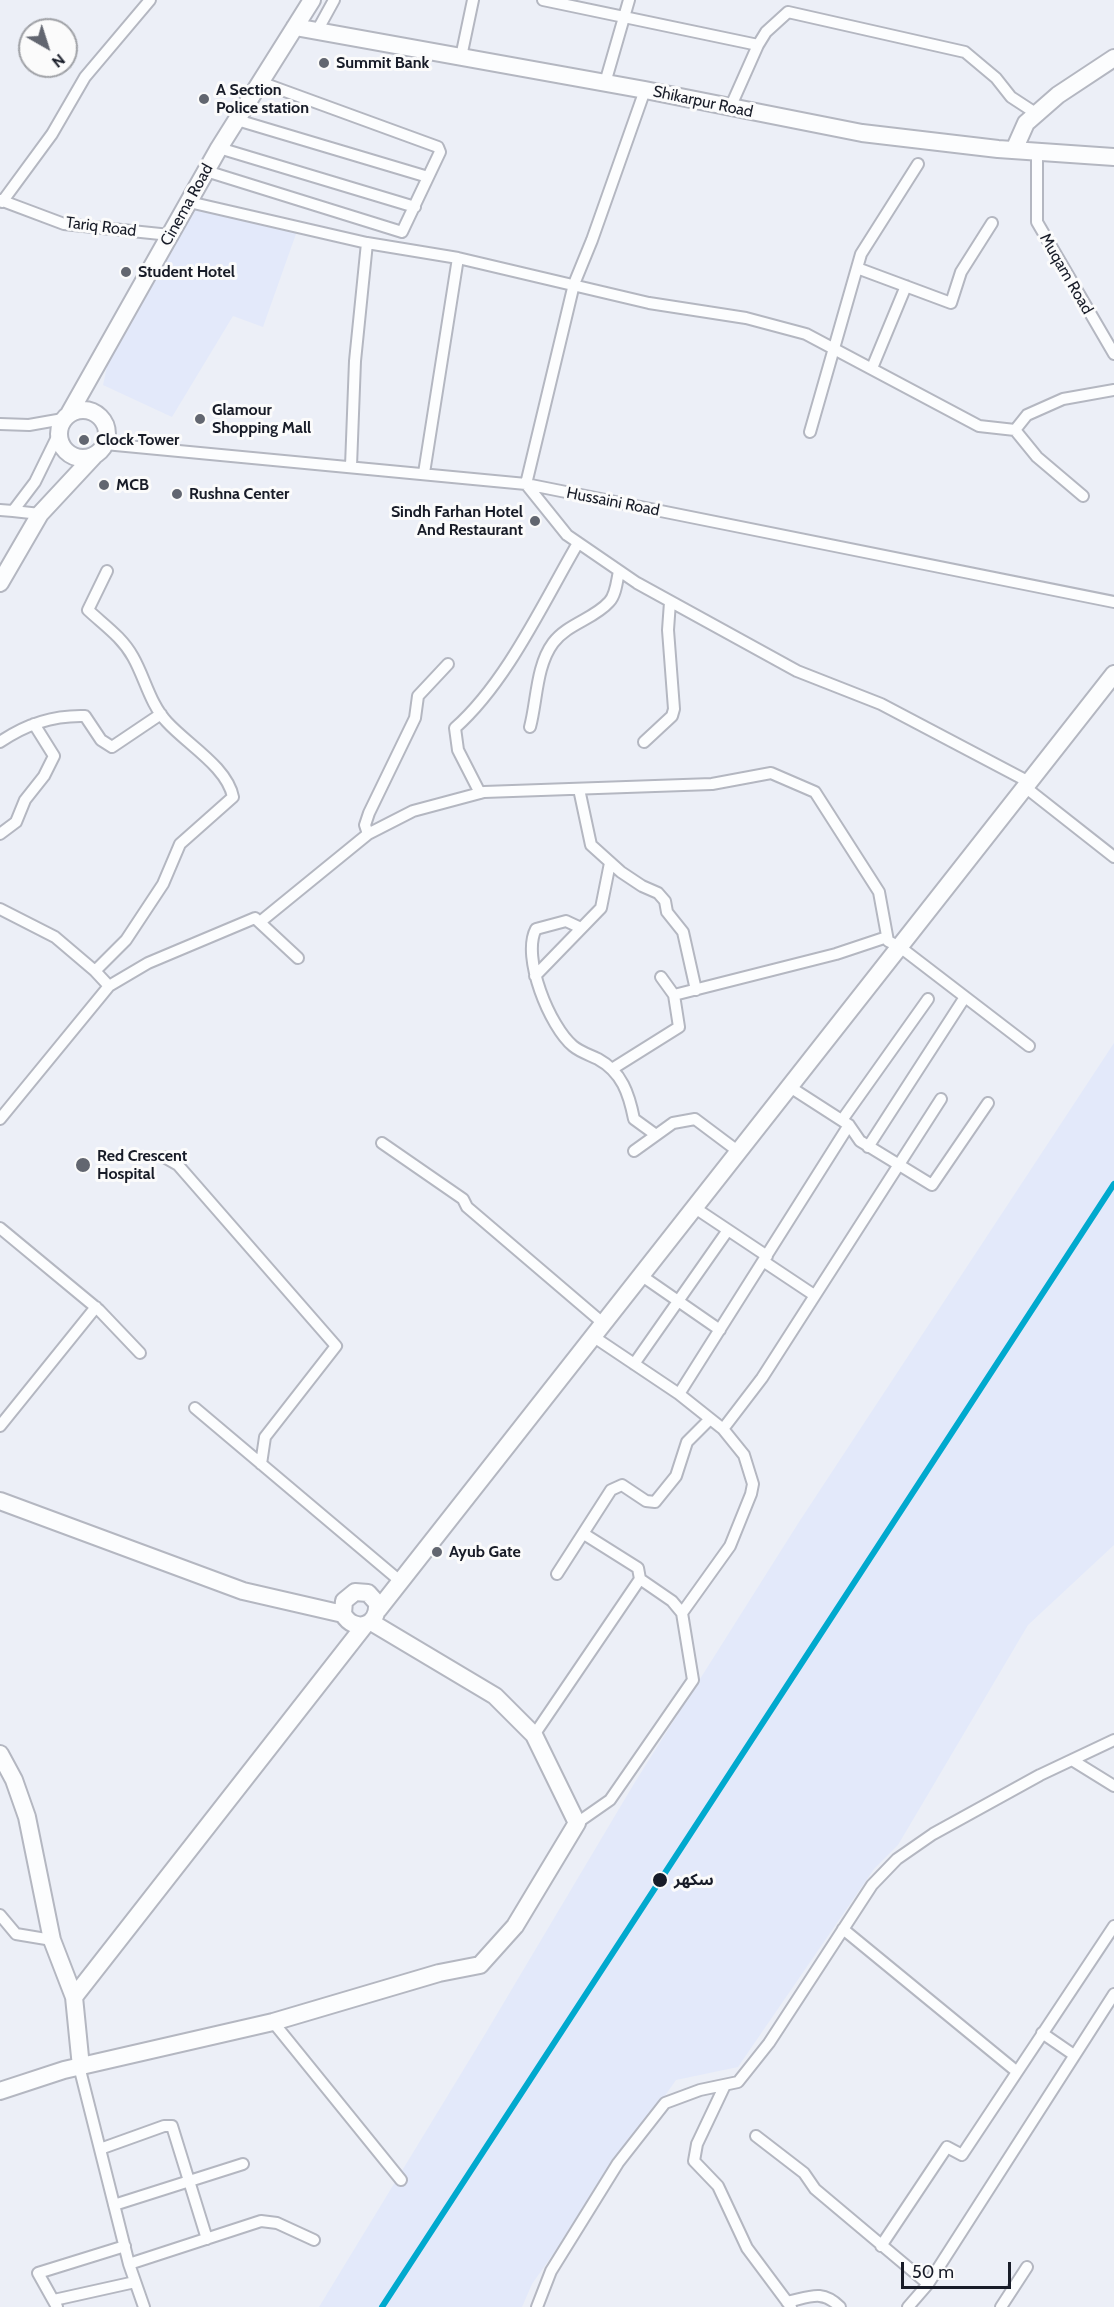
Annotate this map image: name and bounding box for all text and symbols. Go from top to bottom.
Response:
north arrow [18,18,78,78]
text: N [48,50,69,72]
place label: Summit Bank [336,53,429,73]
marker: Summit Bank [317,56,331,70]
place label: A Section Police station [216,80,309,118]
street label: Shikarpur Road [651,82,755,122]
marker: A Section Police station [197,92,211,106]
street label: Cinema Road [157,161,217,249]
street label: Tariq Road [65,213,137,241]
street label: Muqam Road [1035,230,1097,318]
place label: Student Hotel [138,262,235,282]
marker: Student Hotel [119,265,133,279]
place label: Glamour Shopping Mall [212,400,311,438]
marker: Glamour Shopping Mall [193,412,207,426]
place label: Clock Tower [96,430,179,450]
marker: Clock Tower [77,433,91,447]
place label: MCB [116,475,149,495]
marker: MCB [97,478,111,492]
place label: Rushna Center [189,484,289,504]
street label: Hussaini Road [565,484,661,520]
marker: Rushna Center [170,487,184,501]
place label: Sindh Farhan Hotel And Restaurant [391,502,523,540]
marker: Sindh Farhan Hotel And Restaurant [528,514,542,528]
place label: Red Crescent Hospital [97,1146,187,1184]
marker: Red Crescent Hospital [74,1156,92,1174]
place label: Ayub Gate [449,1542,521,1562]
marker: Ayub Gate [430,1545,444,1559]
place label: سكهر [674,1870,714,1890]
marker: سكهر [651,1871,669,1889]
scale bar [904,2250,1014,2288]
text: 50 m [912,2261,954,2283]

